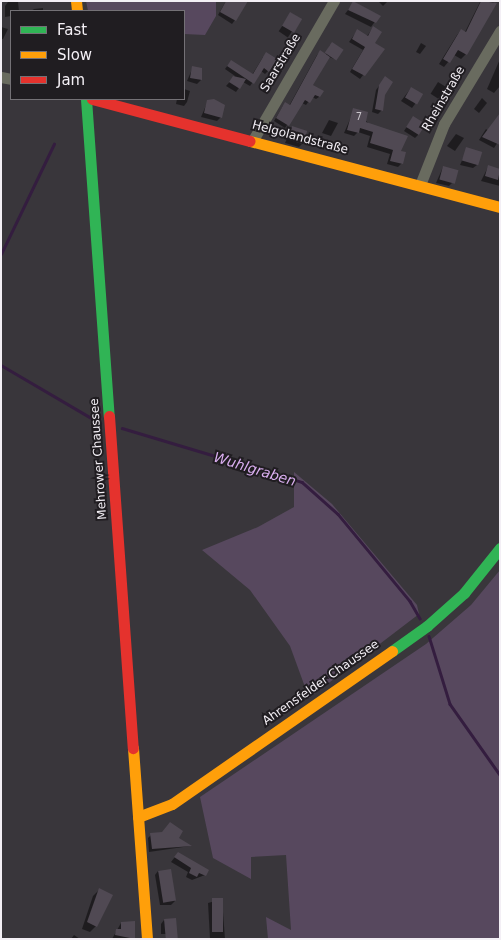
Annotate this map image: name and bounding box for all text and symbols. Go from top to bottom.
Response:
legend [10,10,185,100]
text: Fast [57,21,87,39]
street label: Saarstraße [258,31,304,95]
text: Slow [57,46,92,64]
street label: Rheinstraße [420,64,468,134]
text: Jam [57,71,85,89]
house number: 7 [356,111,362,123]
street label: Helgolandstraße [250,118,350,158]
street label: Mehrower Chaussee [88,398,110,520]
water label: Wuhlgraben [212,449,298,489]
street label: Ahrensfelder Chaussee [260,637,382,729]

